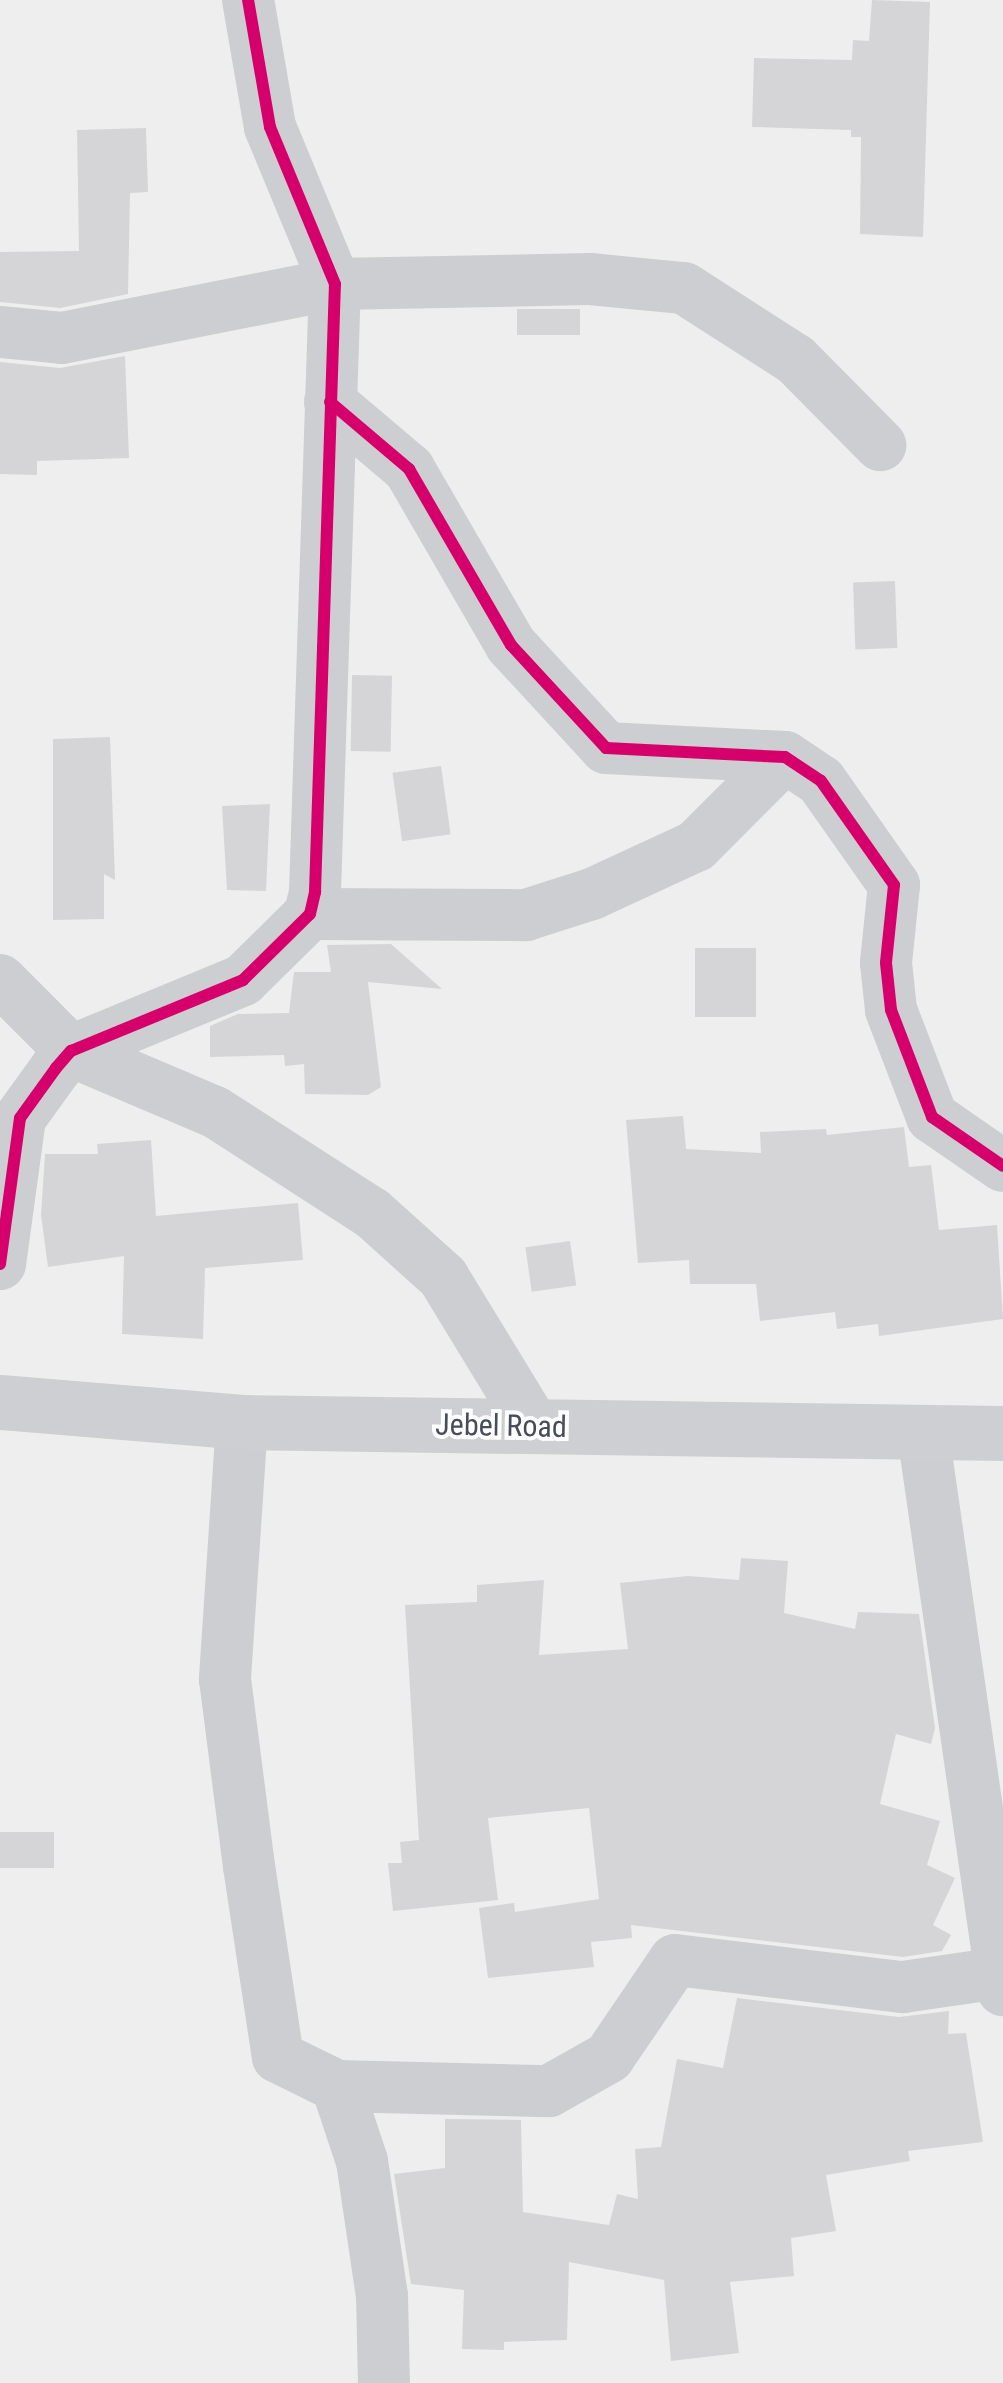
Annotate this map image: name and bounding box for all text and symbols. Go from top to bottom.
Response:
street label: Jebel Road [435,1407,567,1445]

